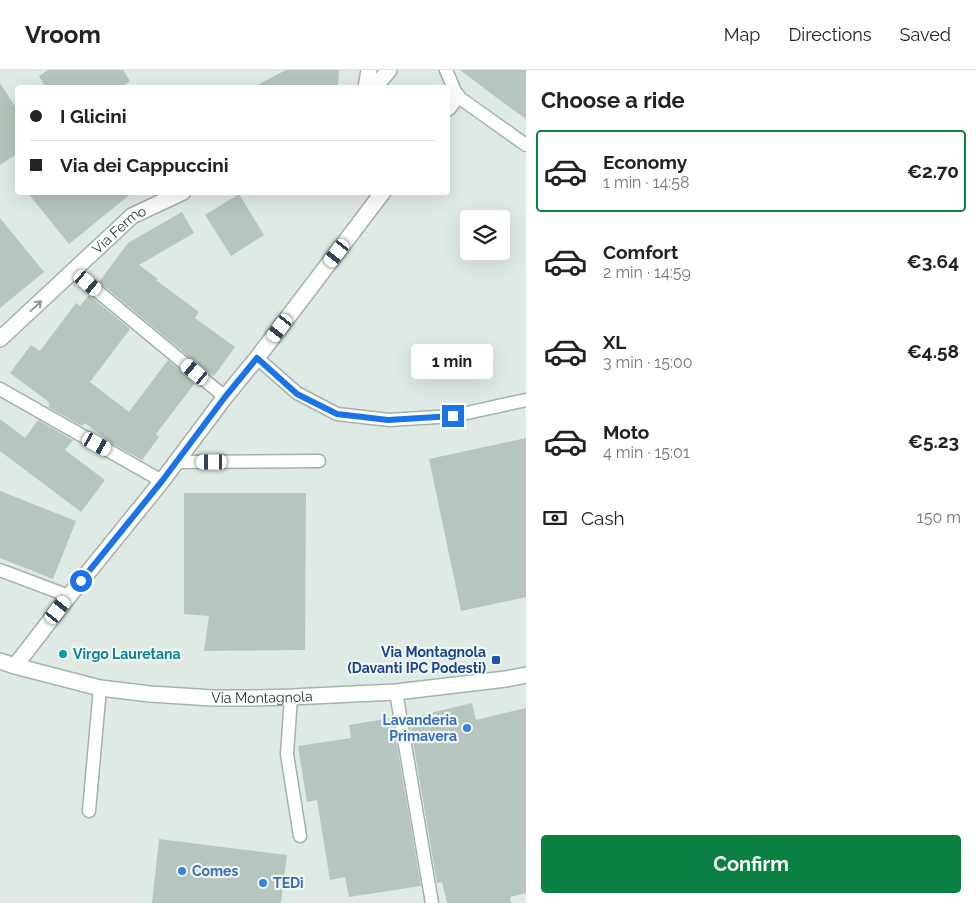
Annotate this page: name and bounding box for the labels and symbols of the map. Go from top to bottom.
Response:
street label: Via Fermo [89,203,149,257]
car [321,237,352,269]
car [71,268,104,298]
one-way arrow [29,300,42,312]
car [264,312,295,344]
callout: 1 min [412,344,494,378]
car [178,357,211,387]
route end [442,405,464,427]
car [80,430,113,458]
car [197,455,227,470]
route start [70,570,92,592]
car [42,594,73,626]
place label: Via Montagnola (Davanti IPC Podesti) [347,644,486,676]
place label: Virgo Lauretana [73,646,181,662]
marker: Virgo Lauretana [57,648,69,660]
marker: Via Montagnola (Davanti IPC Podesti) [490,654,502,666]
street label: Via Montagnola [211,688,313,706]
place label: Lavanderia Primavera [383,712,457,744]
marker: Lavanderia Primavera [461,722,473,734]
place label: Comes [192,863,238,879]
marker: Comes [176,865,188,877]
place label: TEDi [273,875,304,891]
marker: TEDi [257,877,269,889]

